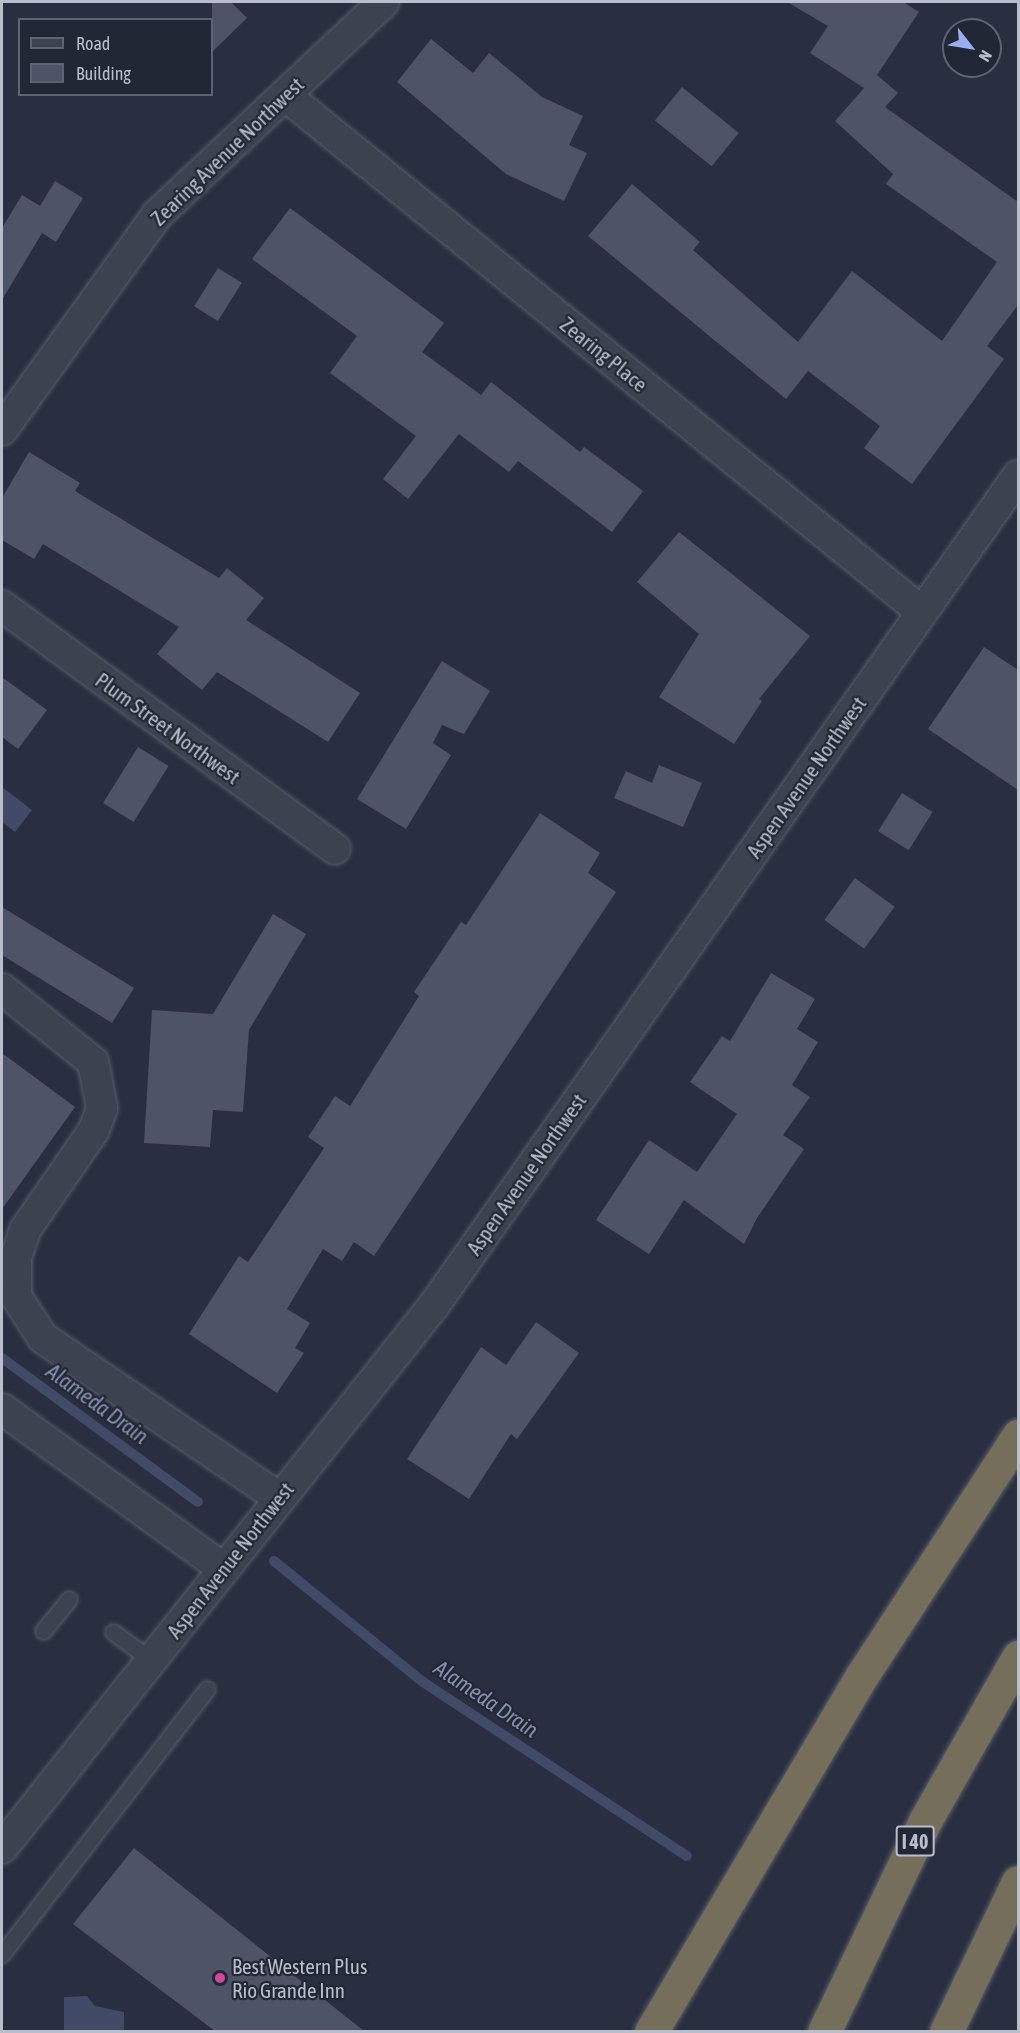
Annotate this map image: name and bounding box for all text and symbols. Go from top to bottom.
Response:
legend [18,18,213,96]
north arrow [942,18,1002,78]
text: Road [76,33,110,54]
text: N [976,48,996,65]
text: Building [76,63,131,84]
street label: Zearing Avenue Northwest [145,72,309,230]
street label: Zearing Place [555,311,653,397]
street label: Plum Street Northwest [91,667,245,789]
street label: Aspen Avenue Northwest [741,692,871,862]
street label: Aspen Avenue Northwest [461,1089,591,1259]
water label: Alameda Drain [41,1358,153,1450]
street label: Aspen Avenue Northwest [161,1477,299,1643]
water label: Alameda Drain [429,1655,543,1743]
road number: I 40 [896,1824,934,1858]
place label: Best Western Plus Rio Grande Inn [232,1953,367,2003]
marker: Best Western Plus Rio Grande Inn [213,1971,227,1985]

